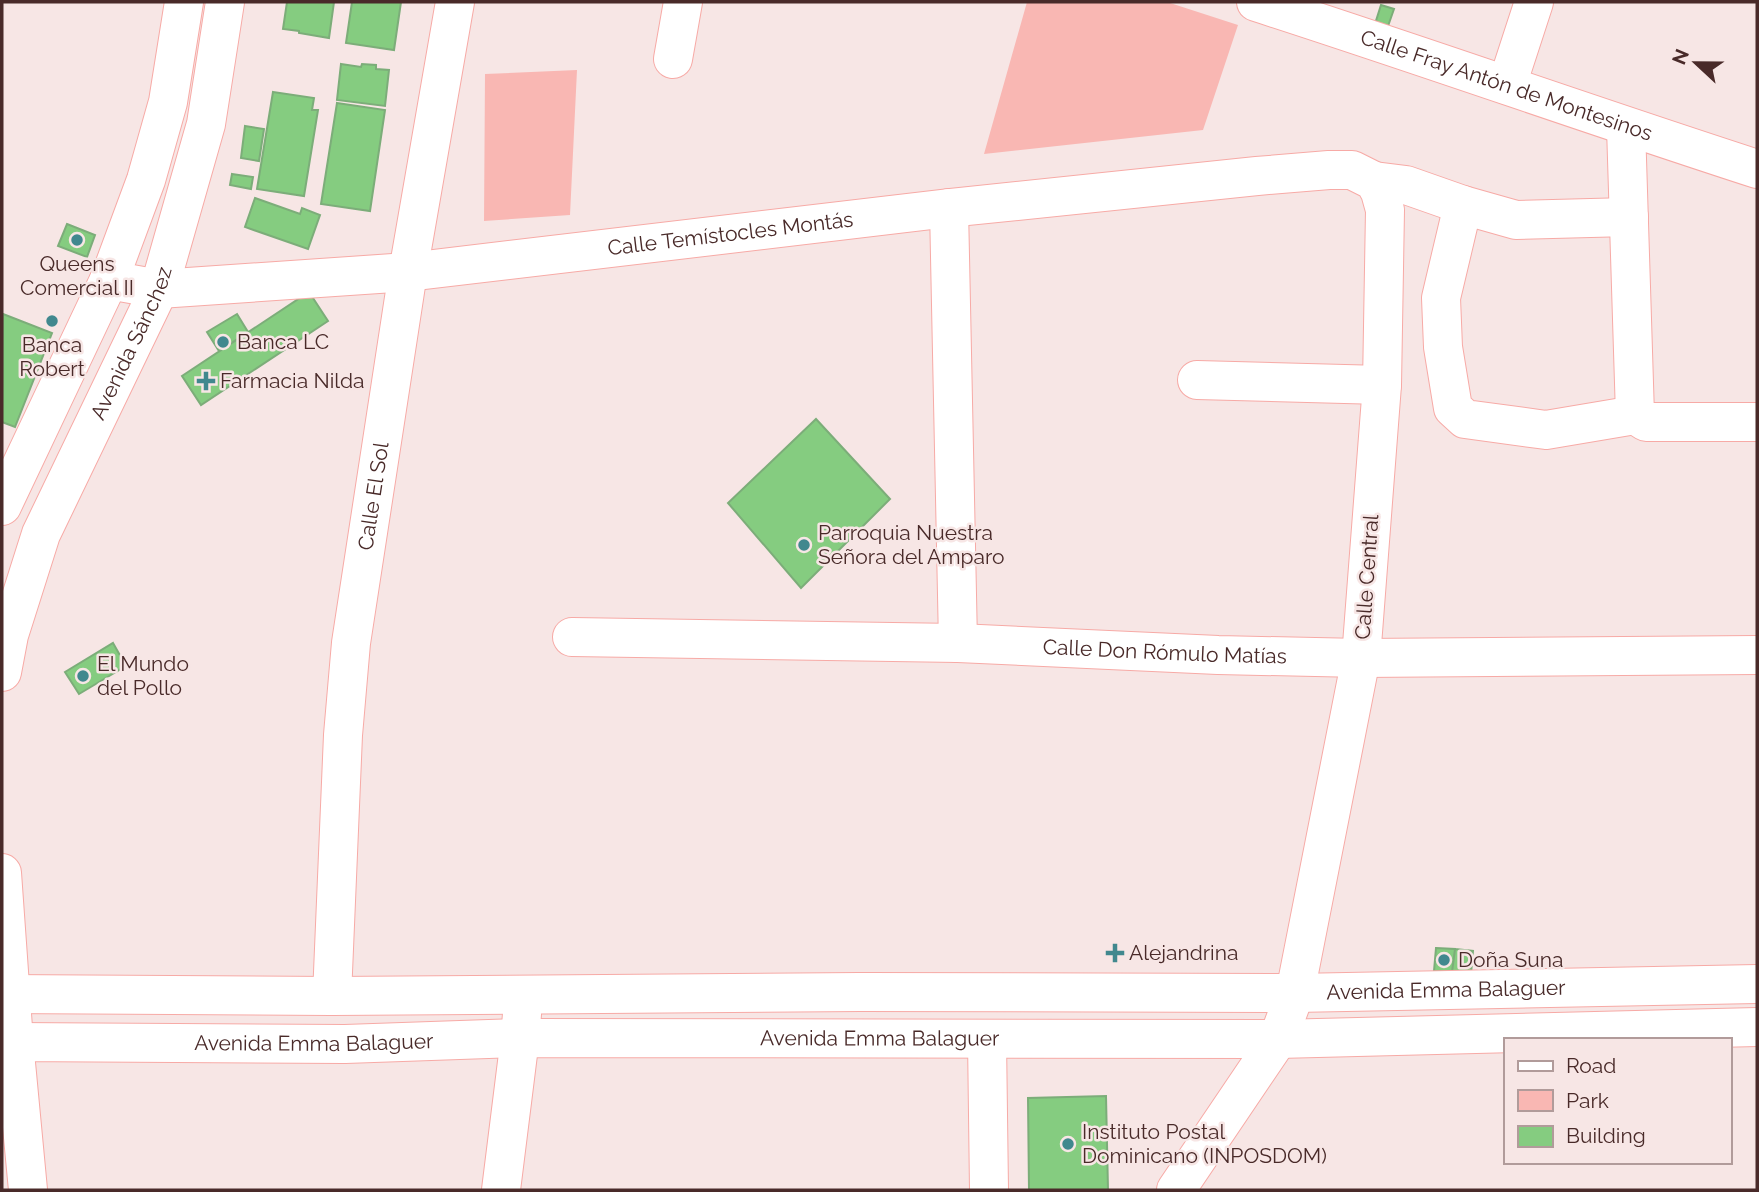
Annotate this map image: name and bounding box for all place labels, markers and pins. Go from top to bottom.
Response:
marker: Queens Comercial II [69,232,85,248]
place label: Queens Comercial II [20,251,134,300]
marker: Banca Robert [44,313,60,329]
place label: Banca LC [237,329,329,354]
place label: Banca Robert [19,332,85,381]
marker: Banca LC [215,334,231,350]
place label: Farmacia Nilda [220,368,364,393]
marker: Farmacia Nilda [198,373,214,389]
place label: Parroquia Nuestra Señora del Amparo [818,520,1005,569]
marker: Parroquia Nuestra Señora del Amparo [796,537,812,553]
place label: El Mundo del Pollo [97,651,189,700]
marker: El Mundo del Pollo [75,668,91,684]
place label: Alejandrina [1129,940,1238,965]
marker: Alejandrina [1107,945,1123,961]
place label: Doña Suna [1458,947,1563,972]
marker: Doña Suna [1436,952,1452,968]
place label: Instituto Postal Dominicano (INPOSDOM) [1082,1119,1327,1168]
marker: Instituto Postal Dominicano (INPOSDOM) [1060,1136,1076,1152]

